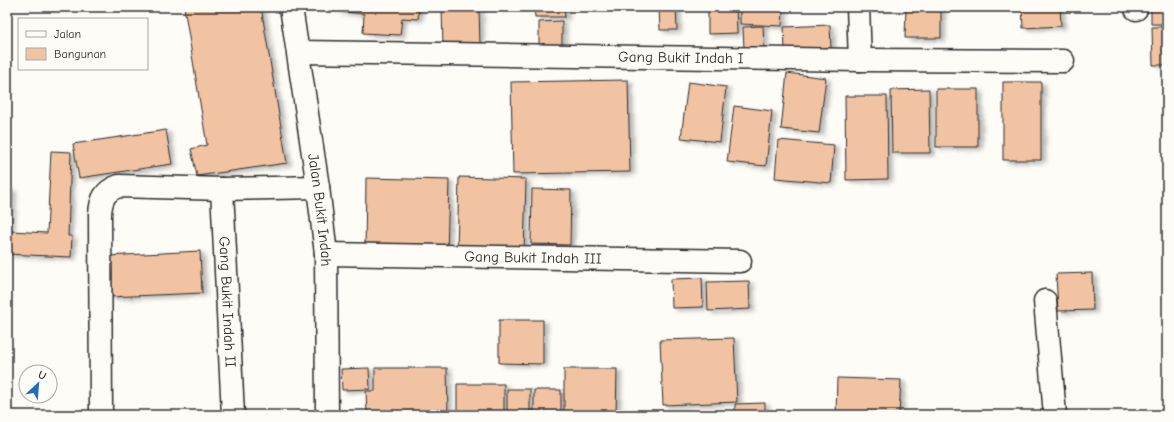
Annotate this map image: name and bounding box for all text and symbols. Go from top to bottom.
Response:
legend [18,18,148,70]
text: Jalan [54,27,81,41]
text: Bangunan [54,47,106,61]
street label: Gang Bukit Indah I [618,48,744,67]
street label: Jalan Bukit Indah [304,152,335,267]
street label: Gang Bukit Indah II [215,236,240,368]
street label: Gang Bukit Indah III [464,247,602,268]
north arrow [18,364,58,404]
text: U [36,368,48,383]

